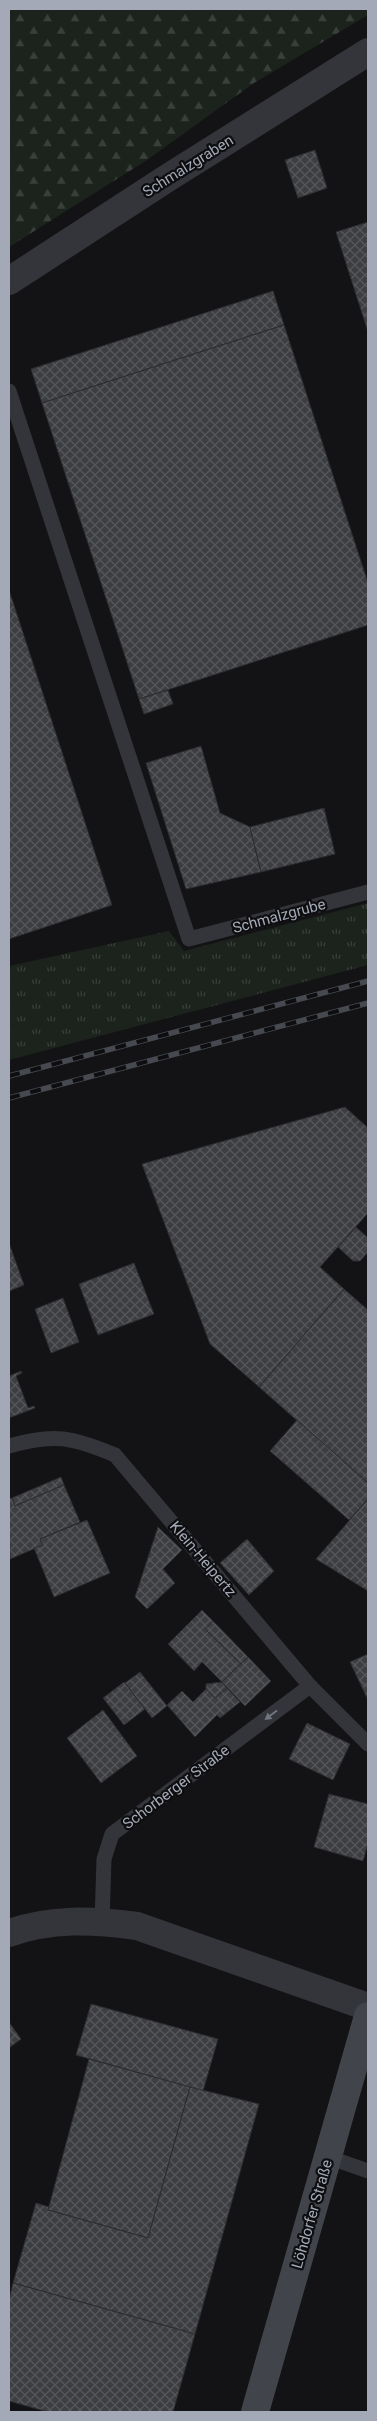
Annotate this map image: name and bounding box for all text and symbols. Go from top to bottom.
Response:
street label: Schmalzgraben [139,131,237,201]
street label: Schmalzgrube [231,895,327,937]
street label: Klein-Heipertz [166,1517,240,1601]
one-way arrow [265,1710,278,1721]
street label: Schorberger Straße [119,1741,233,1833]
street label: Löhdorfer Straße [288,2157,336,2271]

